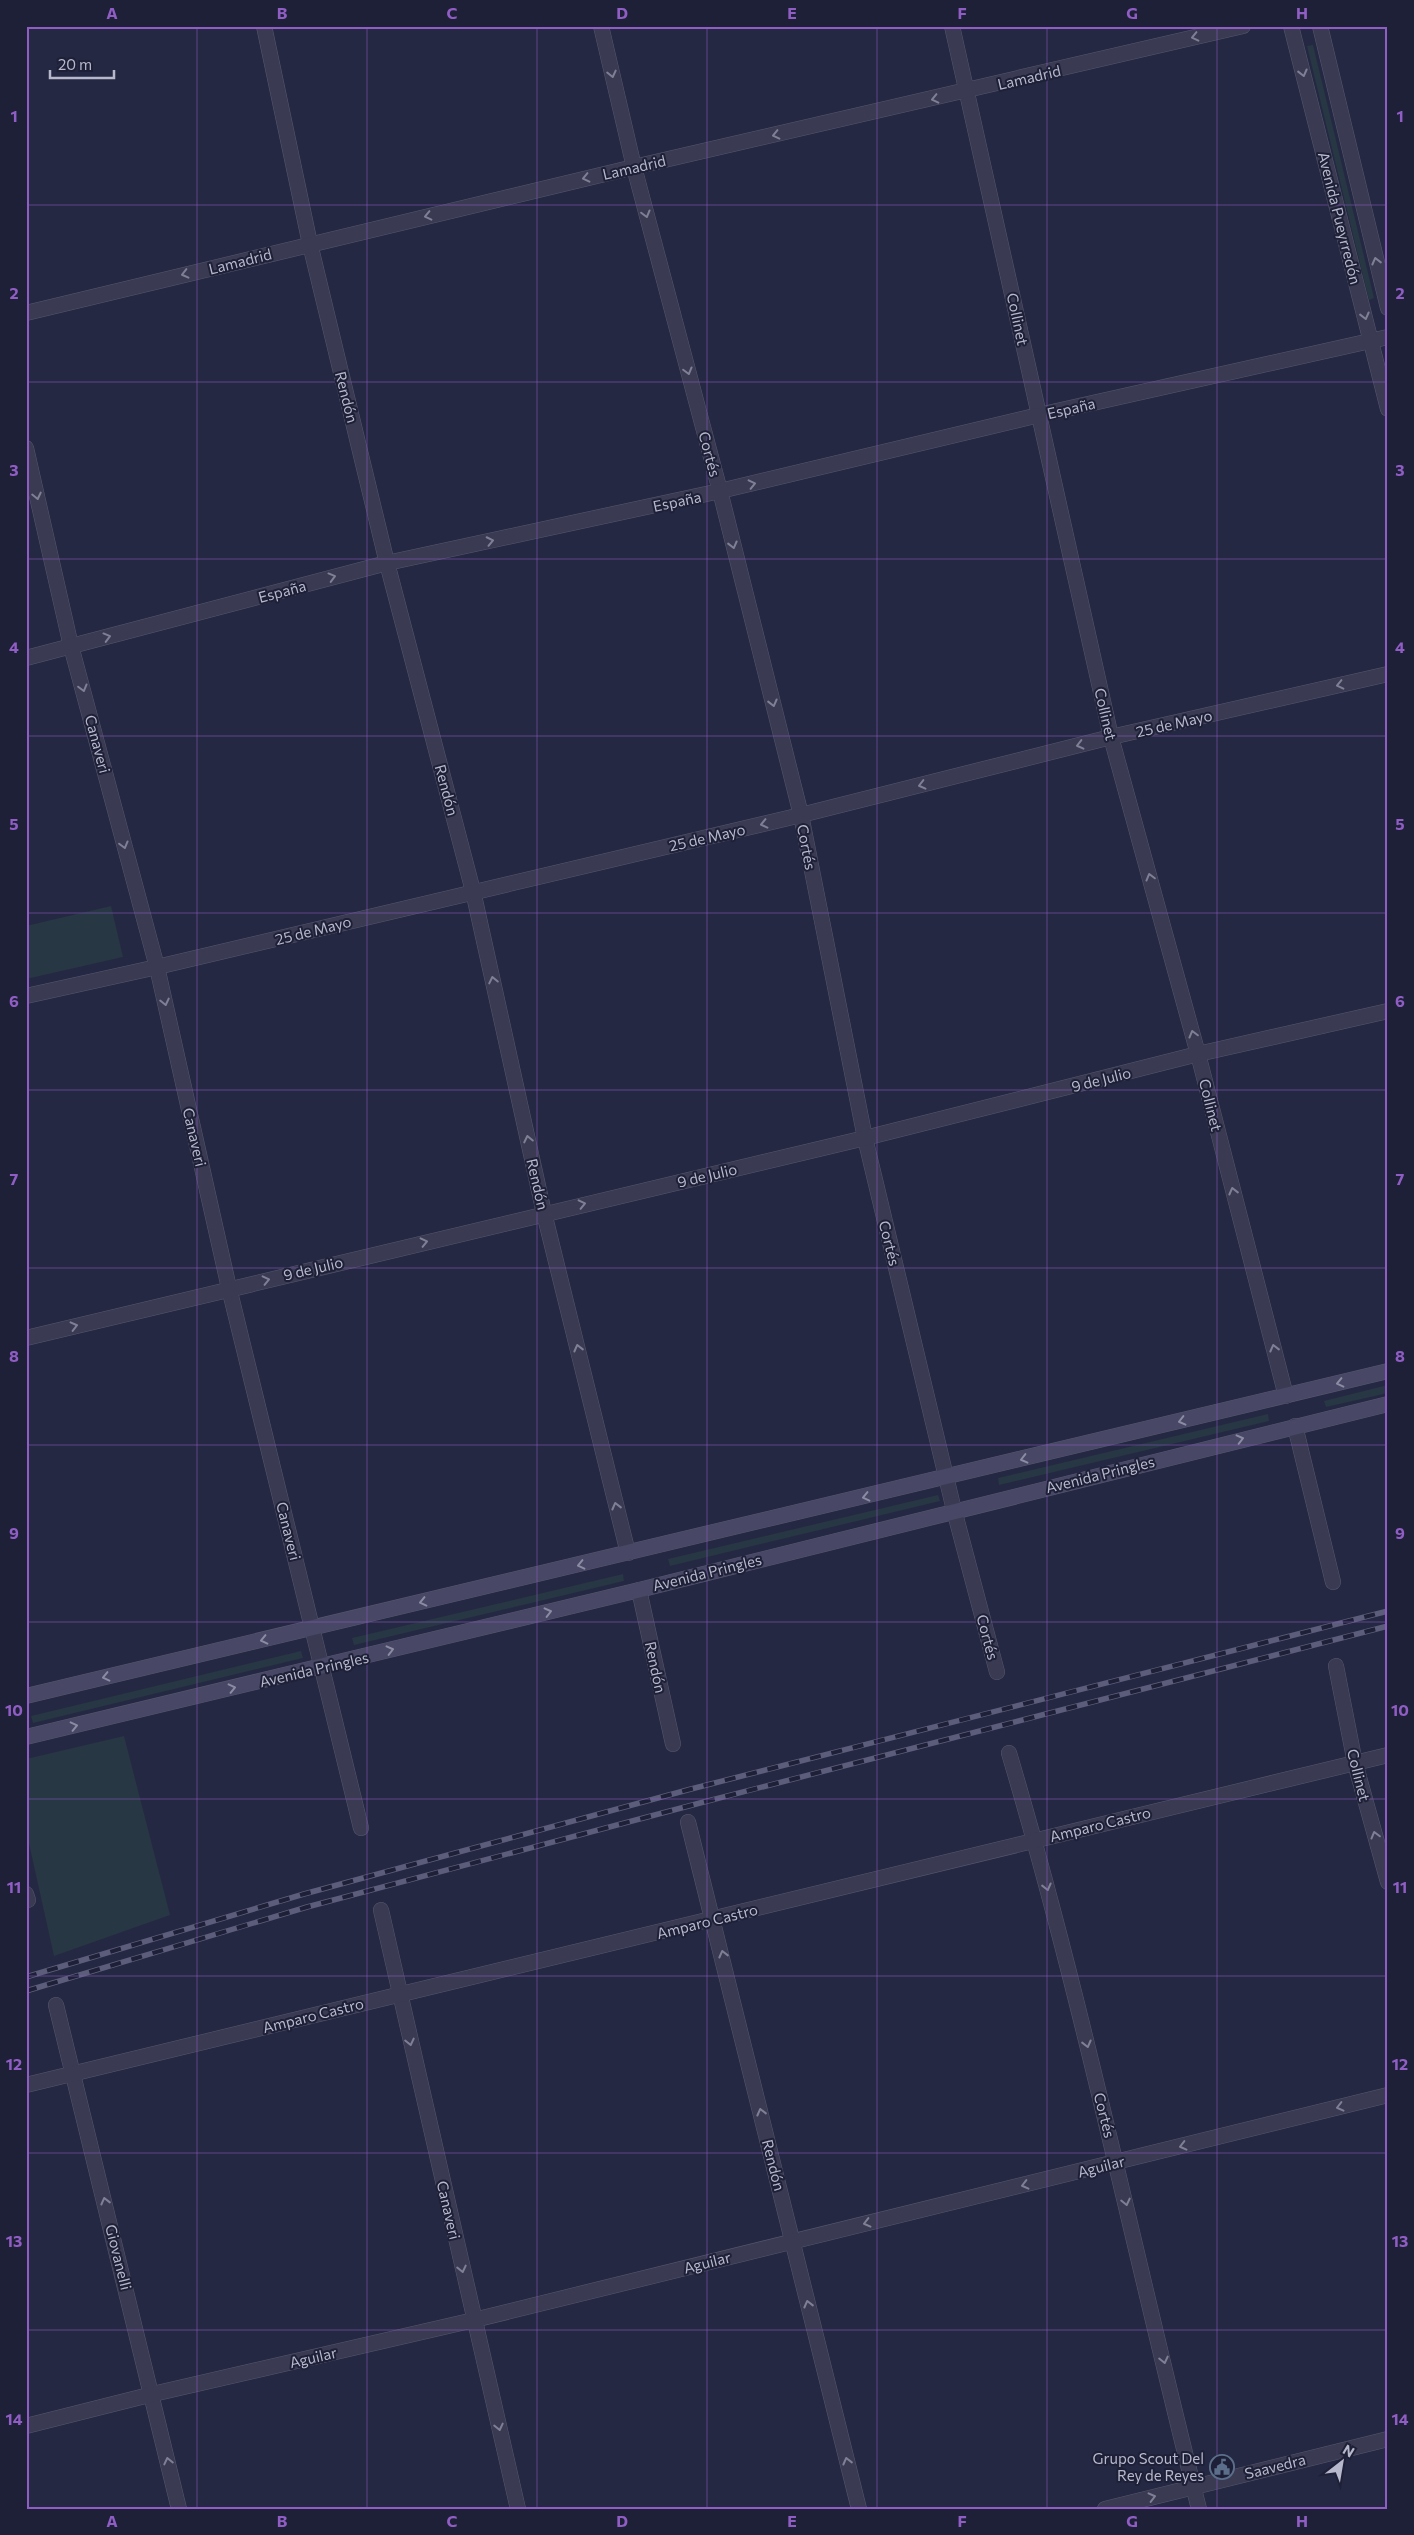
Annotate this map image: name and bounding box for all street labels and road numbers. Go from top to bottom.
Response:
street label: Lamadrid [996,61,1062,93]
street label: Avenida Pueyrredón [1315,150,1365,286]
street label: Lamadrid [601,151,667,183]
street label: Lamadrid [207,244,273,278]
street label: Collinet [1004,291,1032,347]
street label: Rendón [332,369,362,425]
street label: España [1045,394,1097,422]
street label: Cortés [695,429,725,479]
street label: España [651,487,703,515]
street label: España [256,576,308,606]
street label: Collinet [1091,686,1121,742]
street label: 25 de Mayo [1134,705,1214,740]
street label: Canaveri [82,713,114,775]
street label: Rendón [432,762,462,818]
street label: 25 de Mayo [667,819,747,854]
street label: Cortés [794,823,820,871]
street label: 25 de Mayo [273,912,353,948]
street label: 9 de Julio [1069,1063,1133,1095]
street label: Collinet [1196,1077,1226,1133]
street label: Canaveri [180,1106,210,1168]
street label: Rendón [523,1156,553,1212]
street label: 9 de Julio [675,1159,739,1191]
street label: Cortés [876,1218,904,1268]
street label: 9 de Julio [281,1252,345,1284]
street label: Avenida Pringles [1044,1452,1156,1496]
street label: Canaveri [273,1500,305,1562]
street label: Avenida Pringles [651,1550,763,1594]
street label: Cortés [973,1612,1003,1662]
street label: Rendón [642,1640,670,1694]
street label: Avenida Pringles [258,1648,371,1690]
street label: Collinet [1344,1747,1374,1803]
street label: Amparo Castro [1048,1803,1152,1845]
street label: Amparo Castro [655,1900,759,1942]
street label: Amparo Castro [261,1994,365,2036]
street label: Cortés [1091,2090,1119,2140]
street label: Rendón [759,2137,789,2193]
street label: Aguilar [1076,2151,1126,2181]
street label: Canaveri [434,2179,464,2241]
street label: Giovanelli [102,2222,136,2292]
street label: Aguilar [682,2247,732,2277]
street label: Aguilar [288,2343,338,2371]
street label: Saavedra [1243,2450,1307,2482]

